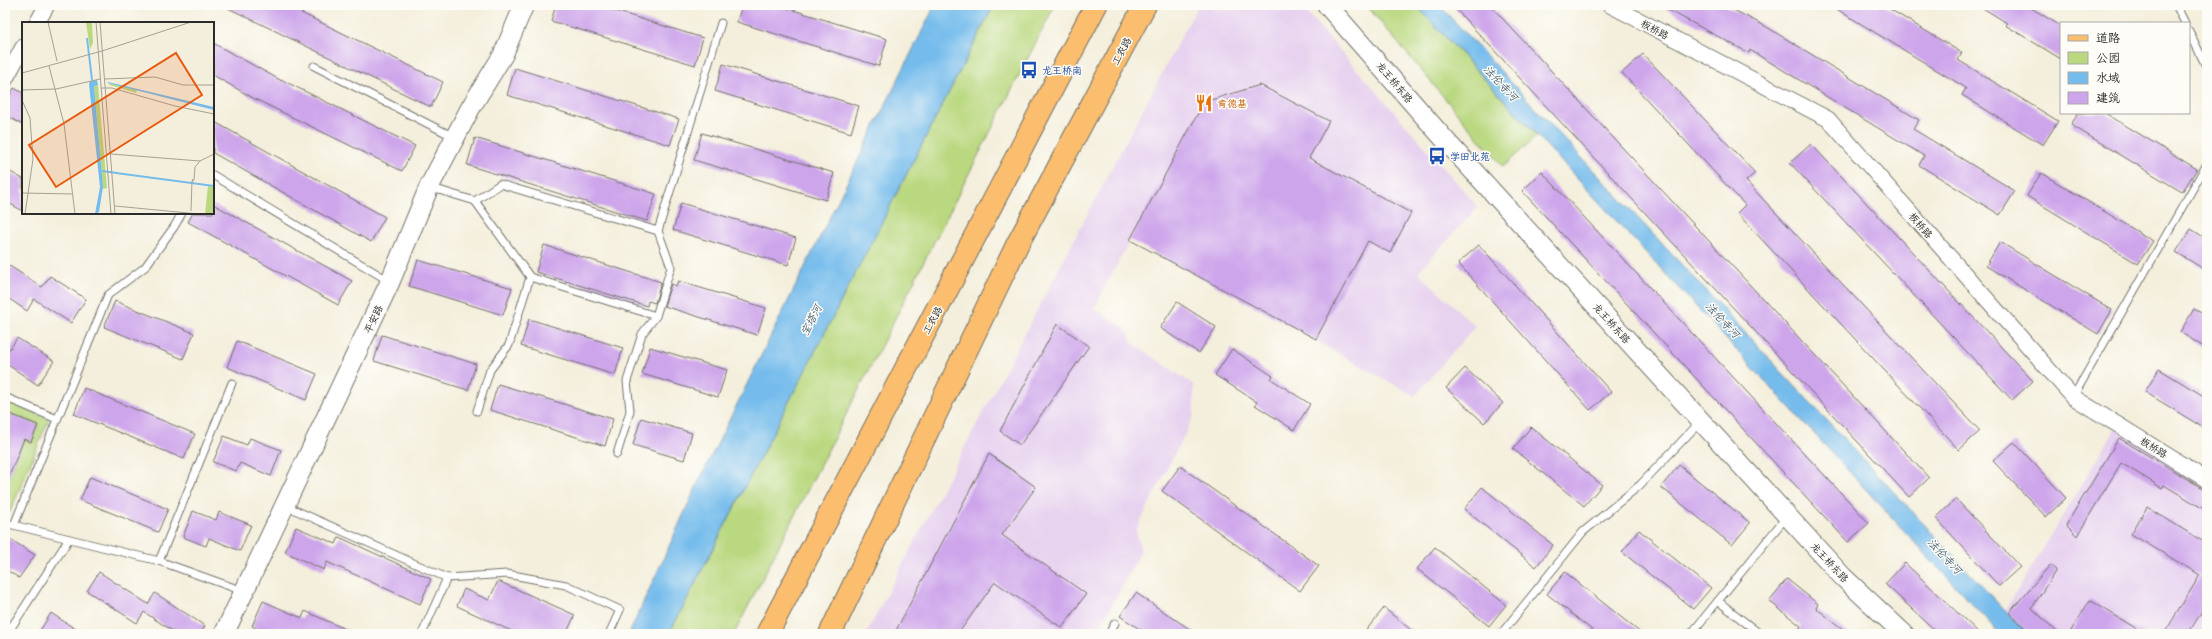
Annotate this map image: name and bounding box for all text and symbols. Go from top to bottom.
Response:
street label: 板桥路 [1638,18,1671,42]
inset map [22,22,214,214]
legend [2060,22,2190,114]
text: 道路 [2096,31,2120,46]
street label: 工农路 [1110,35,1134,68]
text: 公园 [2096,51,2120,66]
bus stop icon: 龙王桥南 [1019,60,1039,80]
street label: 龙王桥东路 [1374,60,1415,106]
water label: 法伦寺河 [1481,63,1522,105]
place label: 龙王桥南 [1042,65,1082,77]
text: 水域 [2096,71,2120,86]
text: 建筑 [2096,91,2120,106]
restaurant icon: 肯德基 [1194,93,1214,113]
place label: 肯德基 [1217,98,1247,110]
bus stop icon: 学田北苑 [1427,146,1447,166]
place label: 学田北苑 [1450,151,1490,163]
street label: 板桥路 [1906,210,1935,241]
water label: 法伦寺河 [1703,300,1744,342]
water label: 宝塔河 [798,301,826,338]
street label: 龙王桥东路 [1590,301,1632,346]
street label: 平安路 [362,303,386,336]
street label: 工农路 [921,304,945,337]
street label: 板桥路 [2138,435,2169,461]
water label: 法伦寺河 [1925,536,1966,578]
street label: 龙王桥东路 [1808,540,1851,585]

